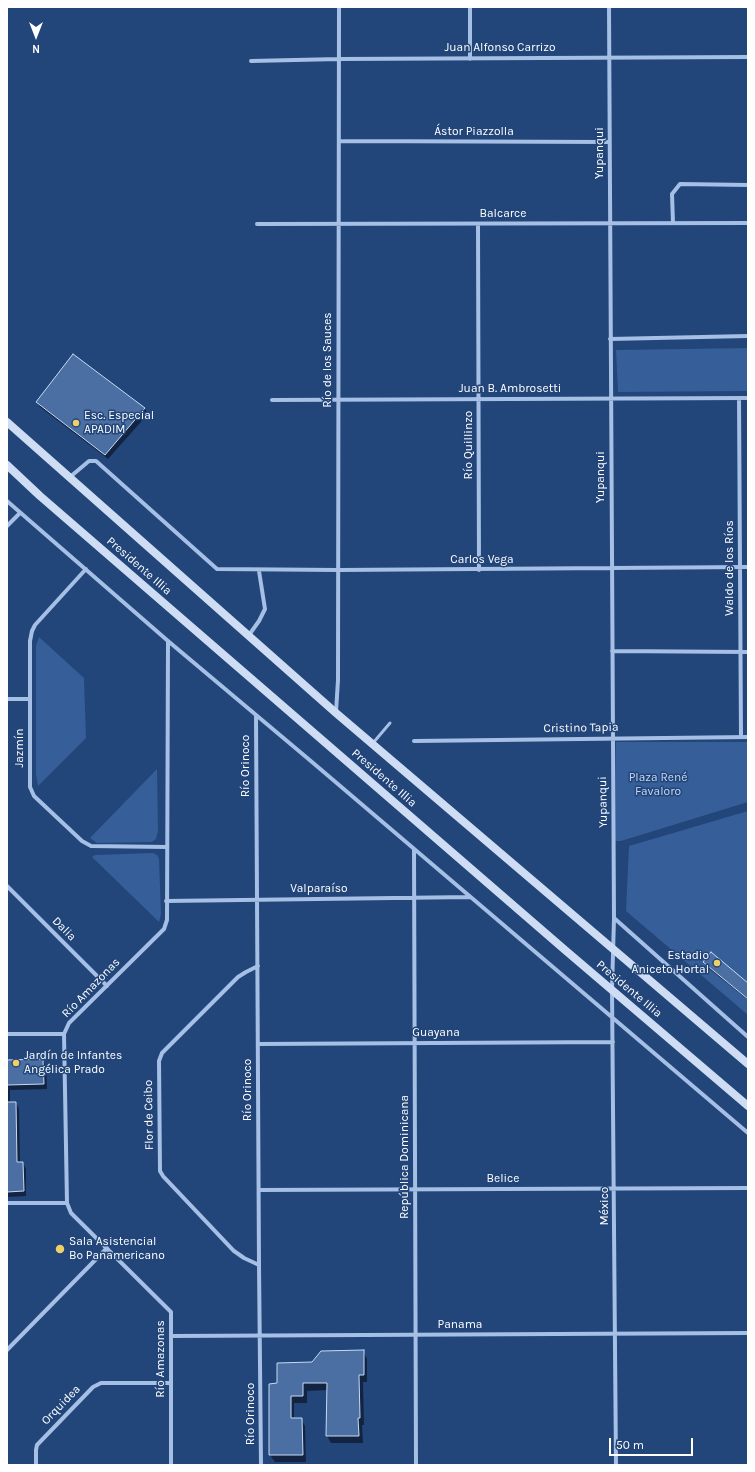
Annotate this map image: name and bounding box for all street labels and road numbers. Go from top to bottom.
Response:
street label: Juan Alfonso Carrizo [444,41,556,55]
street label: Ástor Piazzolla [434,125,514,139]
street label: Yupanqui [593,127,607,179]
street label: Balcarce [480,207,526,221]
street label: Río de los Sauces [321,312,335,408]
street label: Juan B. Ambrosetti [459,382,561,396]
street label: Río Quillinzo [462,411,476,479]
street label: Yupanqui [594,451,608,503]
street label: Waldo de los Ríos [723,520,737,616]
street label: Presidente Illia [104,534,174,598]
street label: Carlos Vega [450,553,514,567]
street label: Cristino Tapia [543,720,619,736]
street label: Jazmín [13,728,27,768]
street label: Río Orinoco [239,735,253,797]
street label: Presidente Illia [349,746,419,810]
street label: Yupanqui [595,776,611,828]
street label: Valparaíso [290,882,348,896]
street label: Dalia [49,914,79,944]
street label: Río Amazonas [59,955,123,1021]
street label: Presidente Illia [593,957,665,1021]
street label: Guayana [412,1026,460,1040]
street label: Río Orinoco [241,1059,255,1121]
street label: Flor de Ceibo [141,1080,157,1150]
street label: República Dominicana [398,1095,412,1219]
street label: Belice [487,1172,519,1186]
street label: México [598,1187,612,1225]
street label: Panama [438,1318,482,1332]
street label: Río Amazonas [154,1320,168,1398]
street label: Orquidea [39,1382,83,1428]
street label: Río Orinoco [244,1383,258,1445]

